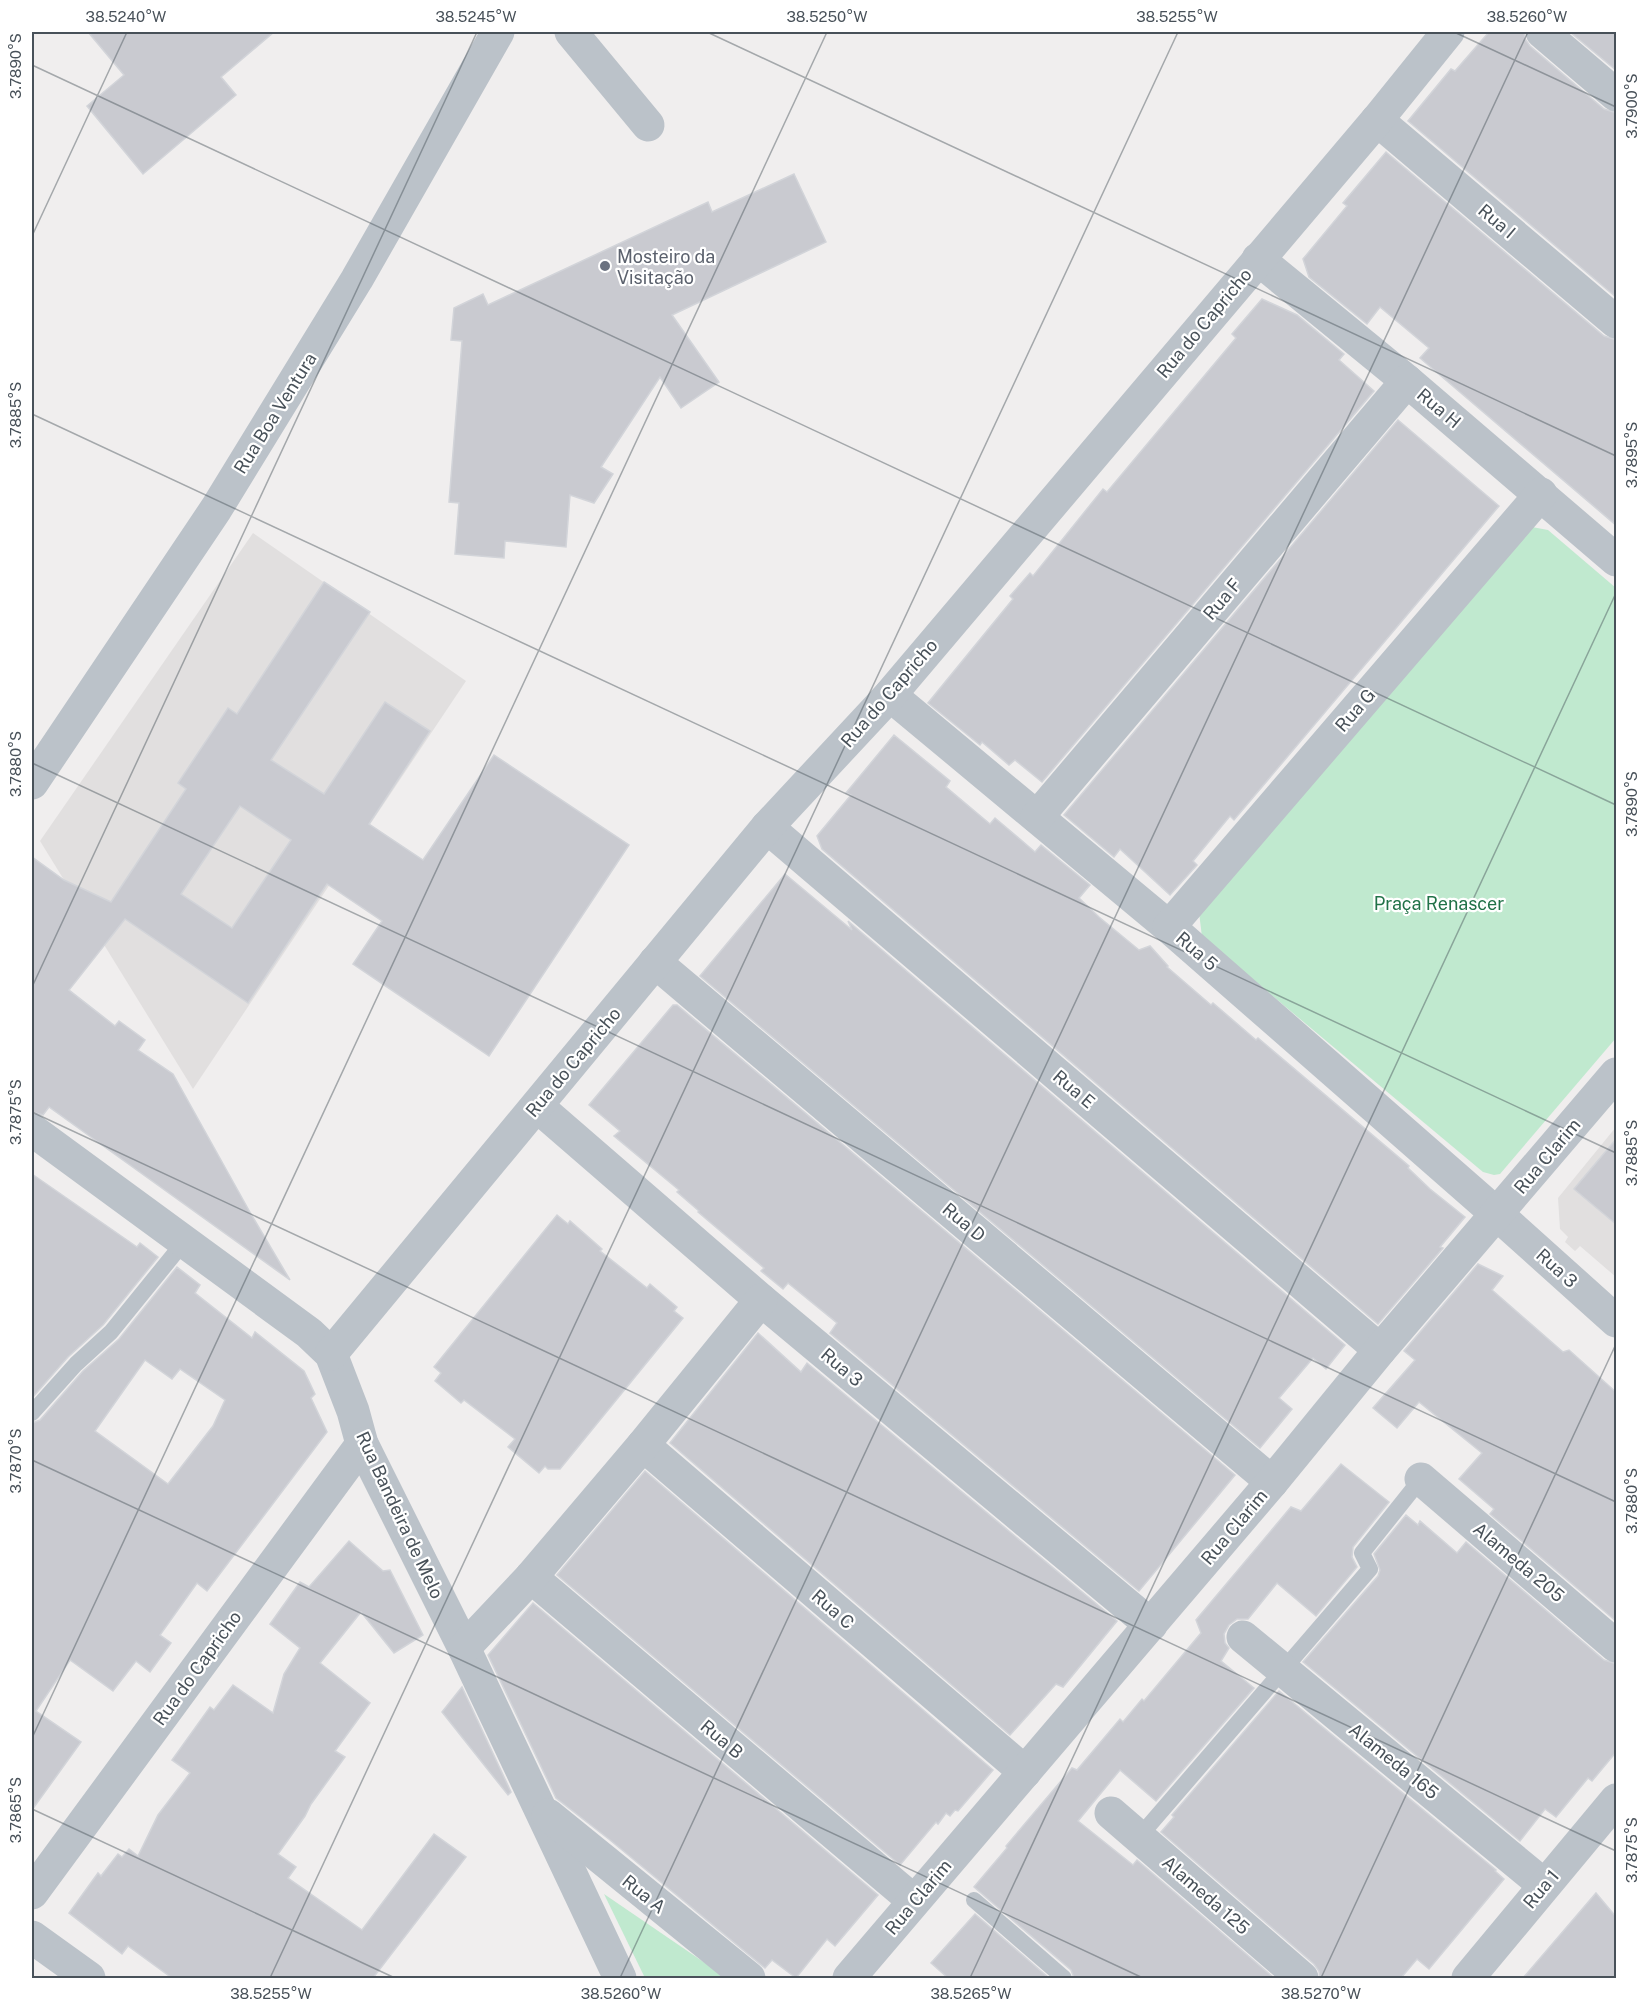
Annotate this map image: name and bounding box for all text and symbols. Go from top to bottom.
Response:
text: 38.5240°W [86,8,166,25]
text: 38.5245°W [435,8,517,25]
text: 38.5250°W [786,8,868,25]
text: 38.5255°W [1136,8,1218,25]
text: 38.5260°W [1487,8,1567,25]
text: 3.7890°S [7,33,24,99]
text: 3.7900°S [1623,73,1640,139]
street label: Rua I [1474,199,1520,243]
place label: Mosteiro da Visitação [617,246,715,288]
marker: Mosteiro da Visitação [598,259,612,273]
street label: Rua do Capricho [1152,264,1256,382]
street label: Rua Boa Ventura [229,349,321,477]
text: 3.7885°S [7,382,24,448]
street label: Rua H [1413,384,1465,432]
text: 3.7895°S [1623,422,1640,488]
street label: Rua F [1199,574,1245,624]
street label: Rua do Capricho [836,635,942,751]
street label: Rua G [1331,684,1379,736]
text: 3.7880°S [7,731,24,797]
text: 3.7890°S [1623,771,1640,837]
park label: Praça Renascer [1374,893,1504,914]
street label: Rua 5 [1172,927,1222,975]
street label: Rua do Capricho [521,1003,625,1121]
street label: Rua E [1049,1066,1099,1112]
text: 3.7875°S [7,1079,24,1145]
street label: Rua Clarim [1509,1114,1585,1198]
text: 3.7885°S [1623,1120,1640,1186]
street label: Rua D [938,1198,990,1246]
street label: Rua 3 [1532,1244,1582,1292]
street label: Rua 3 [817,1343,867,1391]
text: 3.7870°S [7,1428,24,1494]
street label: Rua Bandeira de Melo [352,1428,448,1602]
text: 3.7880°S [1623,1468,1640,1534]
street label: Rua Clarim [1196,1485,1272,1569]
street label: Alameda 205 [1469,1518,1569,1606]
street label: Rua C [808,1585,858,1633]
street label: Rua do Capricho [148,1607,246,1729]
street label: Rua B [697,1715,747,1763]
street label: Alameda 165 [1345,1719,1443,1803]
text: 3.7865°S [7,1777,24,1843]
text: 3.7875°S [1623,1817,1640,1883]
street label: Alameda 125 [1158,1851,1254,1939]
street label: Rua Clarim [880,1855,956,1939]
street label: Rua 1 [1519,1865,1563,1913]
street label: Rua A [618,1870,670,1918]
text: 38.5255°W [230,1985,312,2002]
text: 38.5260°W [581,1985,661,2002]
text: 38.5265°W [930,1985,1012,2002]
text: 38.5270°W [1281,1985,1361,2002]

